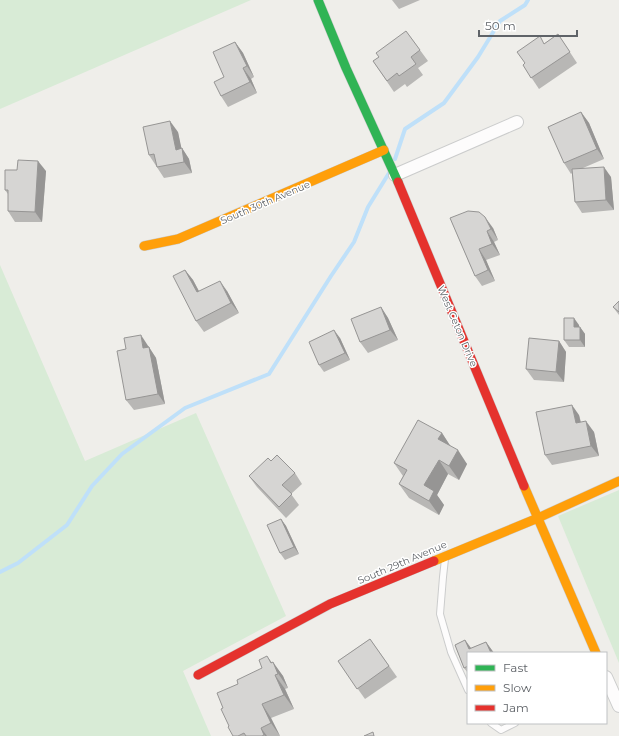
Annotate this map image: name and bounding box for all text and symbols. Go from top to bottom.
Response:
scale bar [479,12,577,38]
text: 50 m [485,18,516,33]
street label: South 30th Avenue [218,178,312,227]
street label: West Ceton Drive [435,284,480,369]
street label: South 29th Avenue [356,538,449,587]
legend [467,652,607,724]
text: Fast [503,660,528,675]
text: Slow [503,680,532,695]
text: Jam [502,700,529,715]

